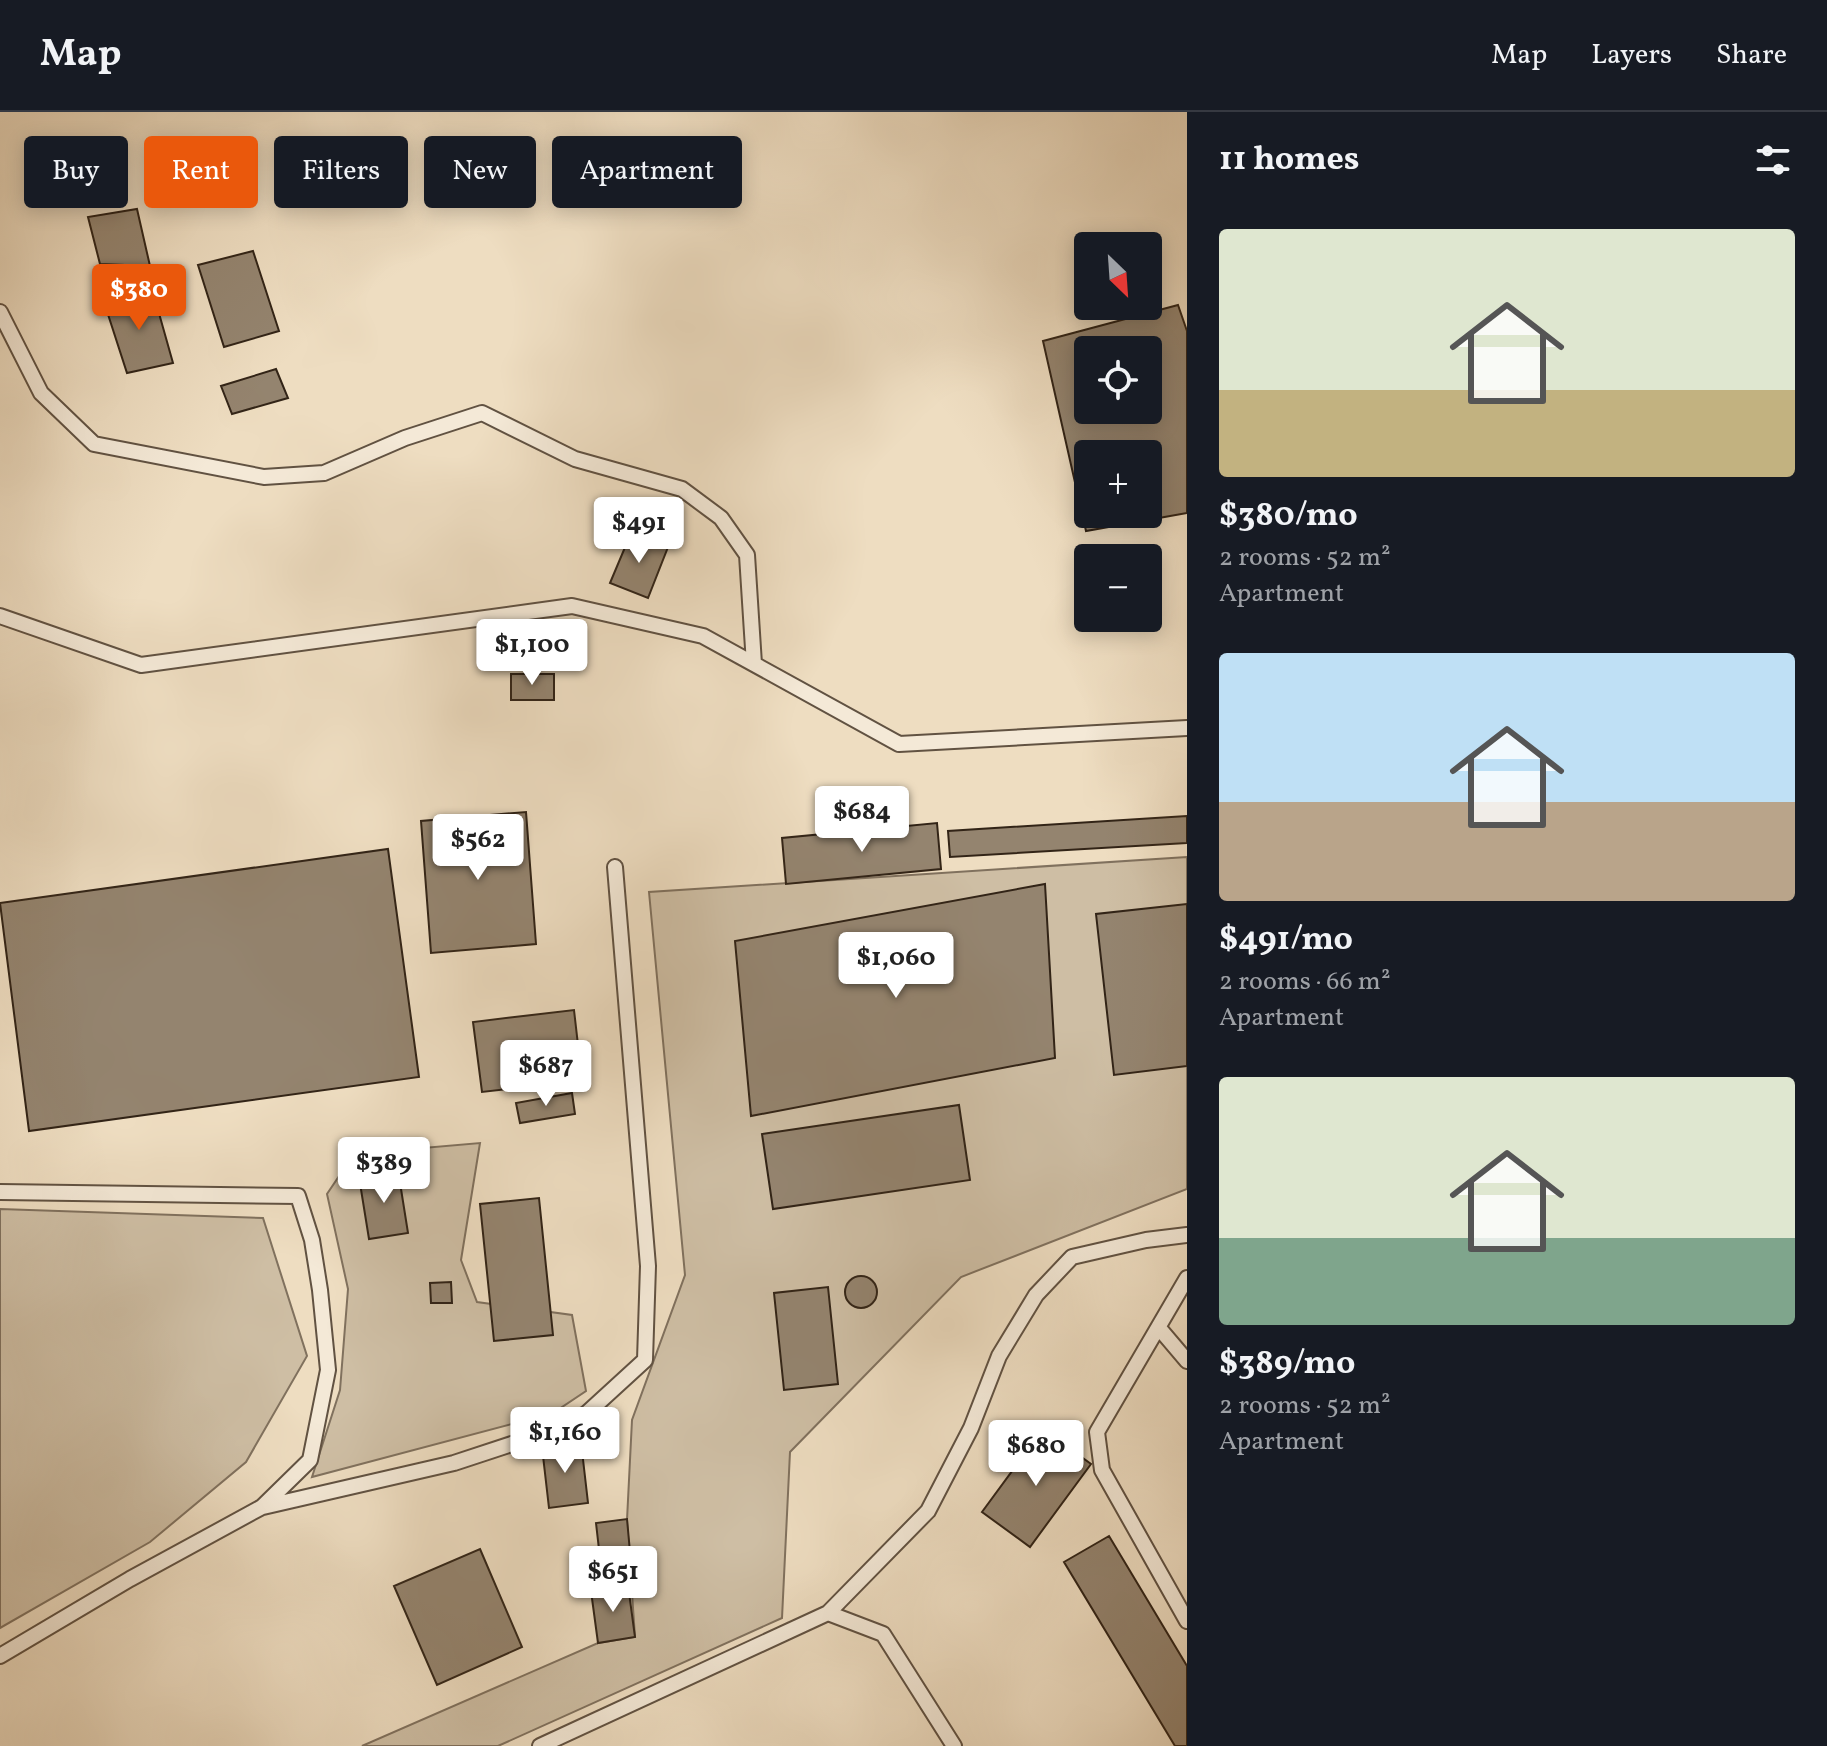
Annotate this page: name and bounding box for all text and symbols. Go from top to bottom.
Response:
text: Map [40,29,121,82]
text: Map [1491,36,1547,75]
text: Layers [1591,36,1672,75]
text: Share [1716,36,1787,75]
chip: Buy [24,136,128,208]
chip: Rent [144,136,258,208]
chip: Filters [274,136,408,208]
chip: New [424,136,536,208]
chip: Apartment [552,136,742,208]
text: 11 homes [1219,137,1359,184]
icon: filters [1751,138,1795,182]
north arrow [1074,232,1162,320]
map controls [1074,232,1162,632]
pin: $380 [92,264,186,332]
text: $380 [110,272,168,308]
icon: home [1435,281,1579,425]
button: locate [1074,336,1162,424]
button: + [1074,440,1162,528]
text: $380/mo [1219,493,1358,540]
pin: $491 [592,497,686,565]
text: $491 [612,505,666,541]
text: 2 rooms · 52 m² [1219,540,1391,576]
button: − [1074,544,1162,632]
text: Apartment [1219,576,1344,612]
pin: $1,100 [467,619,597,687]
text: $1,100 [494,627,570,663]
icon: home [1435,705,1579,849]
pin: $684 [815,786,909,854]
text: $684 [833,794,891,830]
pin: $562 [431,814,525,882]
text: $562 [451,822,505,858]
text: $491/mo [1219,917,1353,964]
pin: $1,060 [831,932,961,1000]
text: $1,060 [857,940,935,976]
text: 2 rooms · 66 m² [1219,964,1391,1000]
text: Apartment [1219,1000,1344,1036]
pin: $687 [499,1040,593,1108]
text: $687 [518,1048,574,1084]
icon: home [1435,1129,1579,1273]
pin: $389 [337,1137,431,1205]
text: $389 [356,1145,412,1181]
text: $389/mo [1219,1341,1355,1388]
text: 2 rooms · 52 m² [1219,1388,1391,1424]
pin: $1,160 [500,1407,630,1475]
text: $1,160 [528,1415,602,1451]
pin: $680 [989,1420,1083,1488]
text: Apartment [1219,1424,1344,1460]
text: $680 [1007,1428,1065,1464]
pin: $651 [566,1546,660,1614]
text: $651 [587,1554,639,1590]

